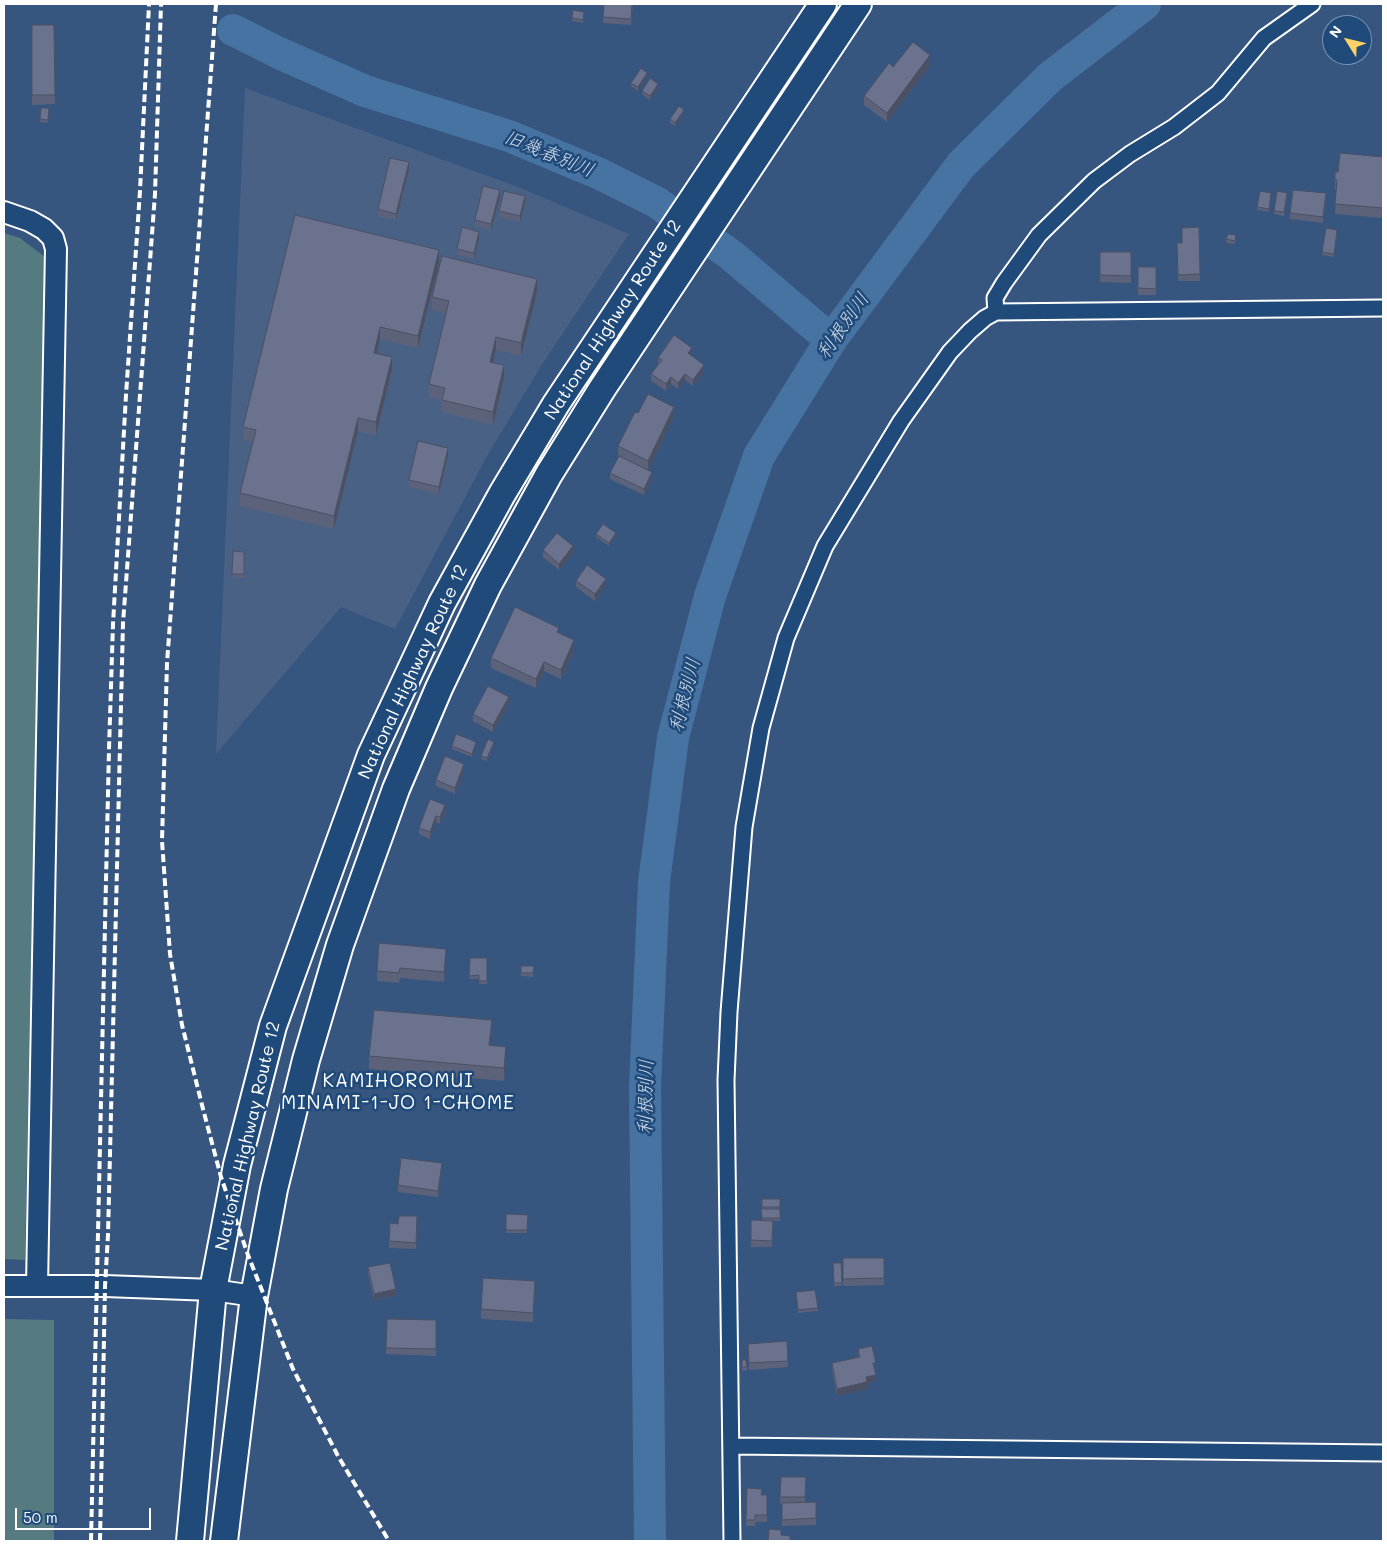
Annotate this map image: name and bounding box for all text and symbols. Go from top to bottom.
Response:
north arrow [1322,15,1372,65]
text: N [1324,22,1346,41]
water label: 旧幾春別川 [501,126,597,182]
street label: National Highway Route 12 [540,216,686,424]
water label: 利根別川 [812,288,874,364]
street label: National Highway Route 12 [354,561,472,783]
water label: 利根別川 [665,655,705,735]
street label: National Highway Route 12 [211,1019,285,1253]
water label: 利根別川 [634,1059,658,1135]
district label: KAMIHOROMUI MINAMI-1-JO 1-CHOME [279,1070,517,1114]
scale bar [18,1498,154,1530]
text: 50 m [23,1507,58,1527]

